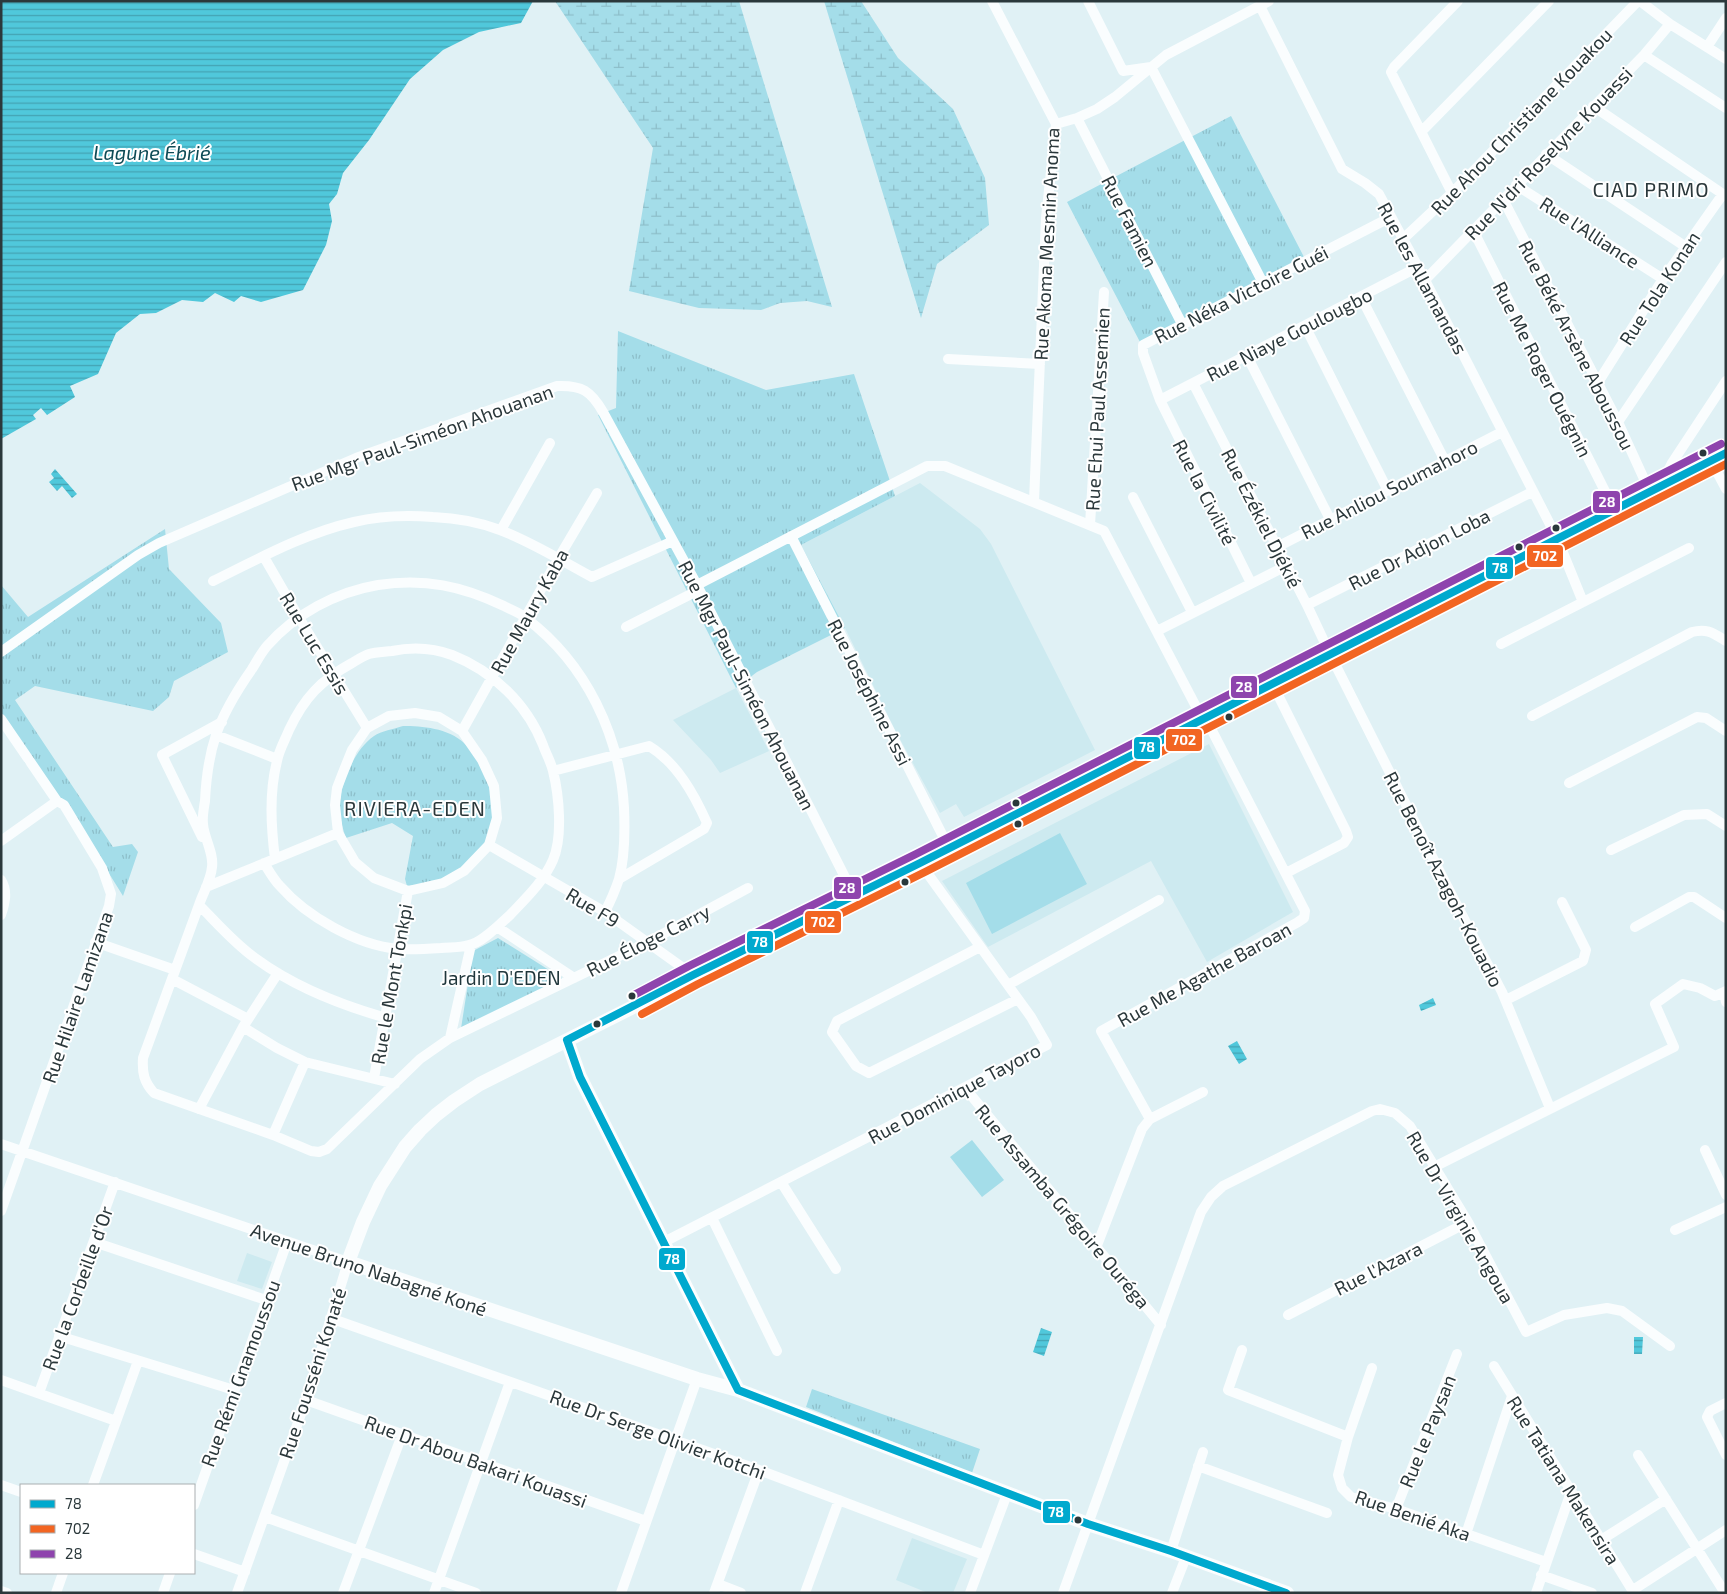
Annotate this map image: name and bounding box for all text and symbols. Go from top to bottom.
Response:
street label: Rue Ahou Christiane Kouakou [1426,23,1616,219]
street label: Rue N'dri Roselyne Kouassi [1459,62,1637,244]
street label: Rue Akoma Mesmin Anoma [1028,127,1064,361]
water label: Lagune Ébrié [93,140,211,164]
street label: Rue Famien [1097,171,1163,271]
district label: CIAD PRIMO [1592,177,1710,201]
street label: Rue l'Alliance [1536,191,1644,273]
street label: Rue les Allamandas [1373,198,1473,358]
street label: Rue Tola Konan [1614,227,1704,349]
street label: Rue Béké Arsène Aboussou [1514,236,1640,454]
street label: Rue Néka Victoire Guéi [1150,240,1332,348]
street label: Rue Me Roger Ouégnin [1489,277,1597,461]
street label: Rue Niaye Goulougbo [1202,282,1376,386]
street label: Rue Ehui Paul Assemien [1080,307,1114,511]
street label: Rue Mgr Paul-Siméon Ahouanan [288,379,556,495]
street label: Rue Anliou Soumahoro [1297,434,1481,544]
street label: Rue la Civilité [1169,435,1241,549]
street label: Rue Ézékiel Djékié [1217,444,1307,592]
unlabelled marker [1698,448,1708,458]
line badge: 28 [1592,490,1621,514]
text: 28 [1599,493,1615,510]
street label: Rue Dr Adjon Loba [1344,503,1494,595]
unlabelled marker [1551,523,1561,533]
unlabelled marker [1514,542,1524,552]
street label: Rue Maury Kaba [485,544,573,678]
line badge: 702 [1526,544,1564,568]
text: 702 [1533,547,1557,564]
street label: Rue Mgr Paul-Siméon Ahouanan [674,556,820,814]
line badge: 78 [1485,556,1514,580]
text: 78 [1492,559,1508,576]
street label: Rue Luc Essis [275,588,355,698]
street label: Rue Joséphine Assi [823,615,917,769]
line badge: 28 [1230,675,1258,699]
text: 28 [1236,678,1252,695]
unlabelled marker [1224,712,1234,722]
line badge: 702 [1165,728,1203,752]
text: 702 [1172,731,1196,748]
line badge: 78 [1133,736,1161,760]
text: 78 [1139,738,1155,755]
street label: Rue Benoît Azagoh-Kouadio [1380,767,1508,991]
district label: RIVIERA-EDEN [344,796,486,820]
unlabelled marker [1011,798,1021,808]
unlabelled marker [1013,819,1023,829]
line badge: 28 [833,876,862,900]
unlabelled marker [900,877,910,887]
text: 28 [839,879,855,896]
street label: Rue F9 [562,882,624,932]
street label: Rue Éloge Carry [582,899,714,981]
street label: Rue le Mont Tonkpi [366,902,416,1066]
street label: Rue Hilaire Lamizana [37,908,117,1086]
line badge: 702 [804,910,842,934]
text: 702 [811,913,835,930]
street label: Rue Me Agathe Baroan [1113,917,1295,1031]
line badge: 78 [746,930,774,954]
text: 78 [752,933,768,950]
park label: Jardin D'EDEN [441,966,561,989]
unlabelled marker [627,991,637,1001]
unlabelled marker [592,1019,602,1029]
street label: Rue Dominique Tayoro [864,1038,1044,1148]
street label: Rue Assamba Grégoire Ouréga [971,1099,1155,1313]
street label: Rue Dr Virginie Angoua [1402,1127,1520,1307]
street label: Rue la Corbeille d'Or [37,1202,118,1373]
street label: Avenue Bruno Nabagné Koné [248,1218,490,1320]
street label: Rue l'Azara [1330,1236,1426,1300]
line badge: 78 [658,1247,686,1271]
text: 78 [664,1250,680,1267]
street label: Rue Rémi Gnamoussou [195,1276,285,1470]
street label: Rue Fousséni Konaté [273,1284,351,1462]
street label: Rue le Paysan [1394,1371,1460,1491]
street label: Rue Dr Serge Olivier Kotchi [547,1384,769,1484]
street label: Rue Tatiana Makensira [1503,1391,1625,1569]
street label: Rue Dr Abou Bakari Kouassi [362,1410,590,1512]
legend [20,1484,195,1574]
street label: Rue Benié Aka [1352,1484,1474,1546]
text: 78 [65,1494,82,1512]
line badge: 78 [1042,1500,1071,1524]
text: 78 [1048,1503,1064,1520]
unlabelled marker [1073,1515,1083,1525]
text: 702 [65,1519,90,1537]
text: 28 [65,1544,83,1562]

